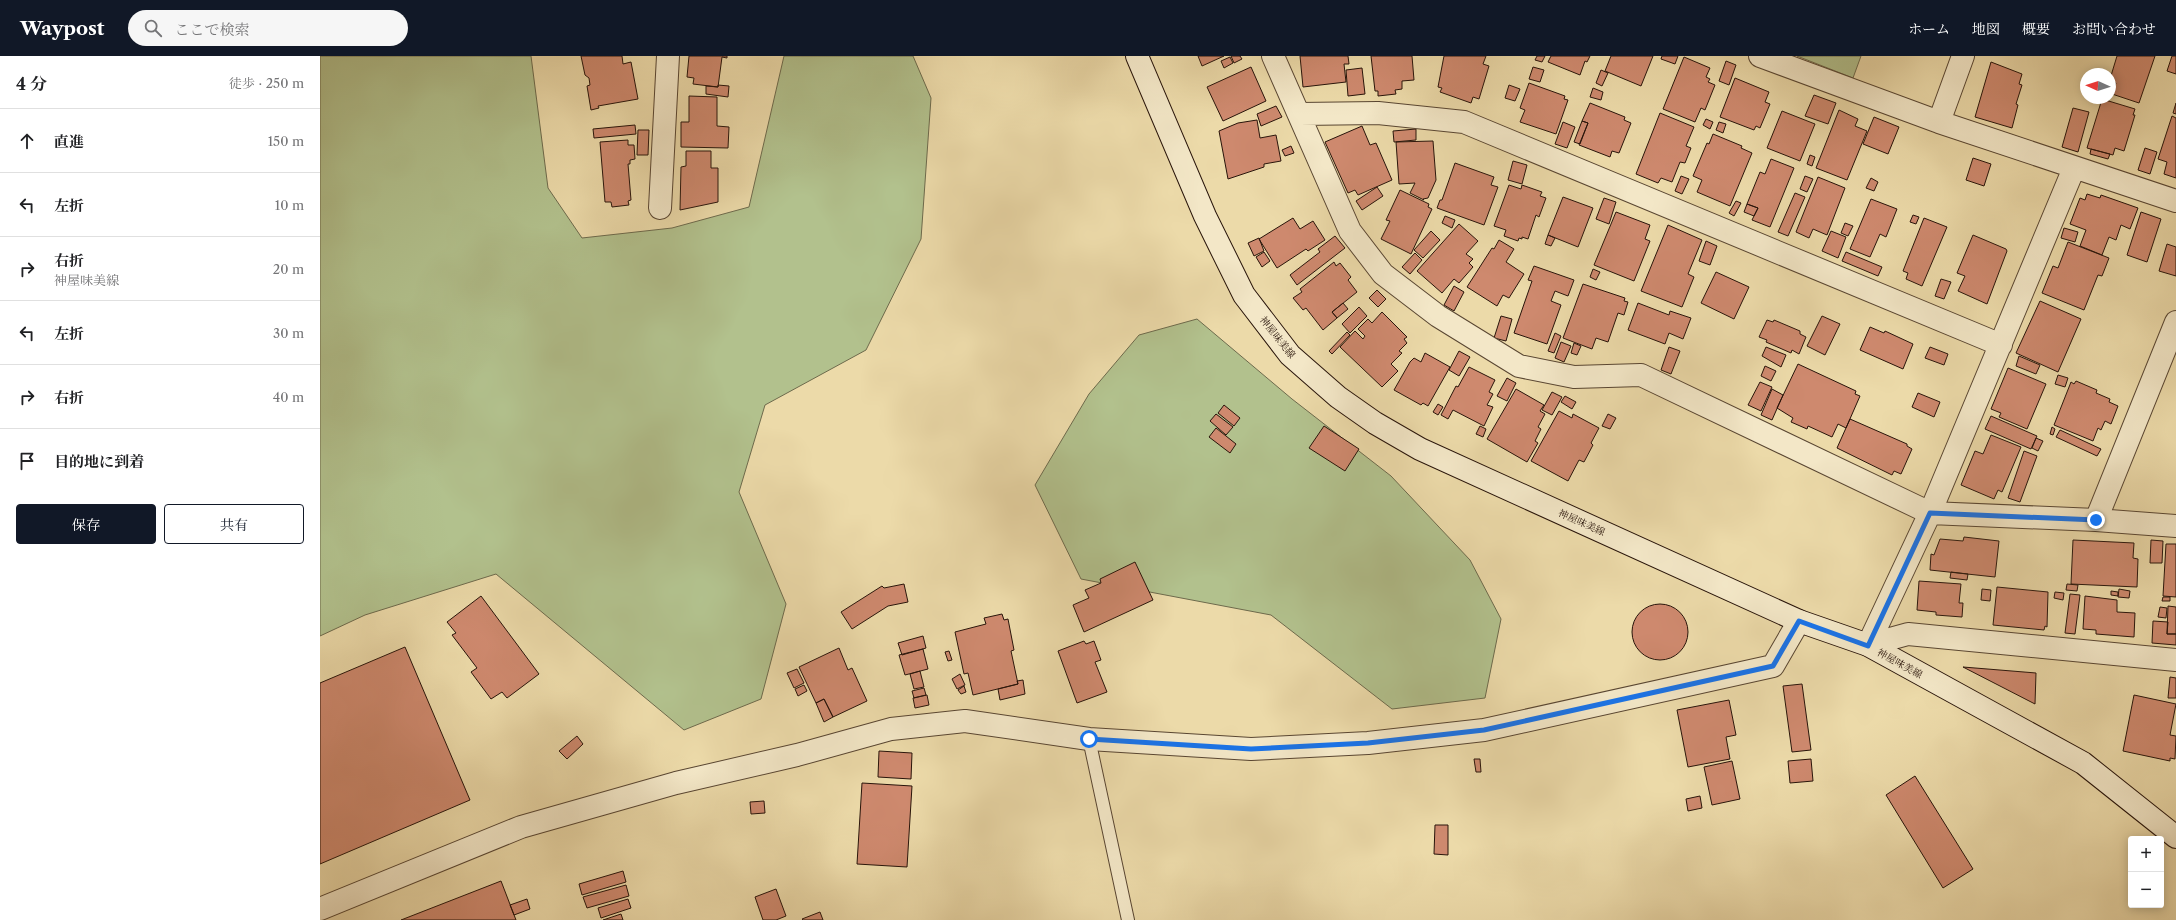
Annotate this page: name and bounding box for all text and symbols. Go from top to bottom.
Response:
search box [128,10,408,46]
text: Waypost [20,17,104,40]
icon: search [142,17,164,39]
text: ここで検索 [174,20,249,39]
text: ホーム [1908,20,1950,38]
text: 地図 [1972,20,2000,38]
text: 概要 [2022,20,2050,38]
text: お問い合わせ [2072,20,2156,38]
north arrow [2080,68,2116,104]
text: 4 分 [16,74,47,94]
text: 徒歩 · 250 m [229,75,304,91]
icon: ahead [16,130,38,152]
text: 直進 [54,132,84,151]
text: 150 m [268,133,304,149]
icon: left [16,194,38,216]
text: 左折 [54,196,84,215]
text: 10 m [275,197,304,213]
text: 右折 [54,251,84,270]
icon: right [16,258,38,280]
text: 20 m [273,261,304,277]
text: 神屋味美線 [54,272,119,288]
street label: 神屋味美線 [1257,314,1298,361]
icon: left [16,322,38,344]
text: 左折 [54,324,84,343]
text: 30 m [273,325,304,341]
icon: right [16,386,38,408]
text: 右折 [54,388,84,407]
text: 40 m [273,389,304,405]
icon: arrive [16,450,38,472]
text: 目的地に到着 [54,452,144,471]
button: 保存 [16,504,156,544]
button: 共有 [164,504,304,544]
street label: 神屋味美線 [1556,506,1607,539]
route end [2087,511,2105,529]
street label: 神屋味美線 [1875,646,1925,681]
route start [1080,730,1098,748]
map controls [2128,836,2164,908]
button: + [2128,836,2164,872]
button: − [2128,872,2164,908]

